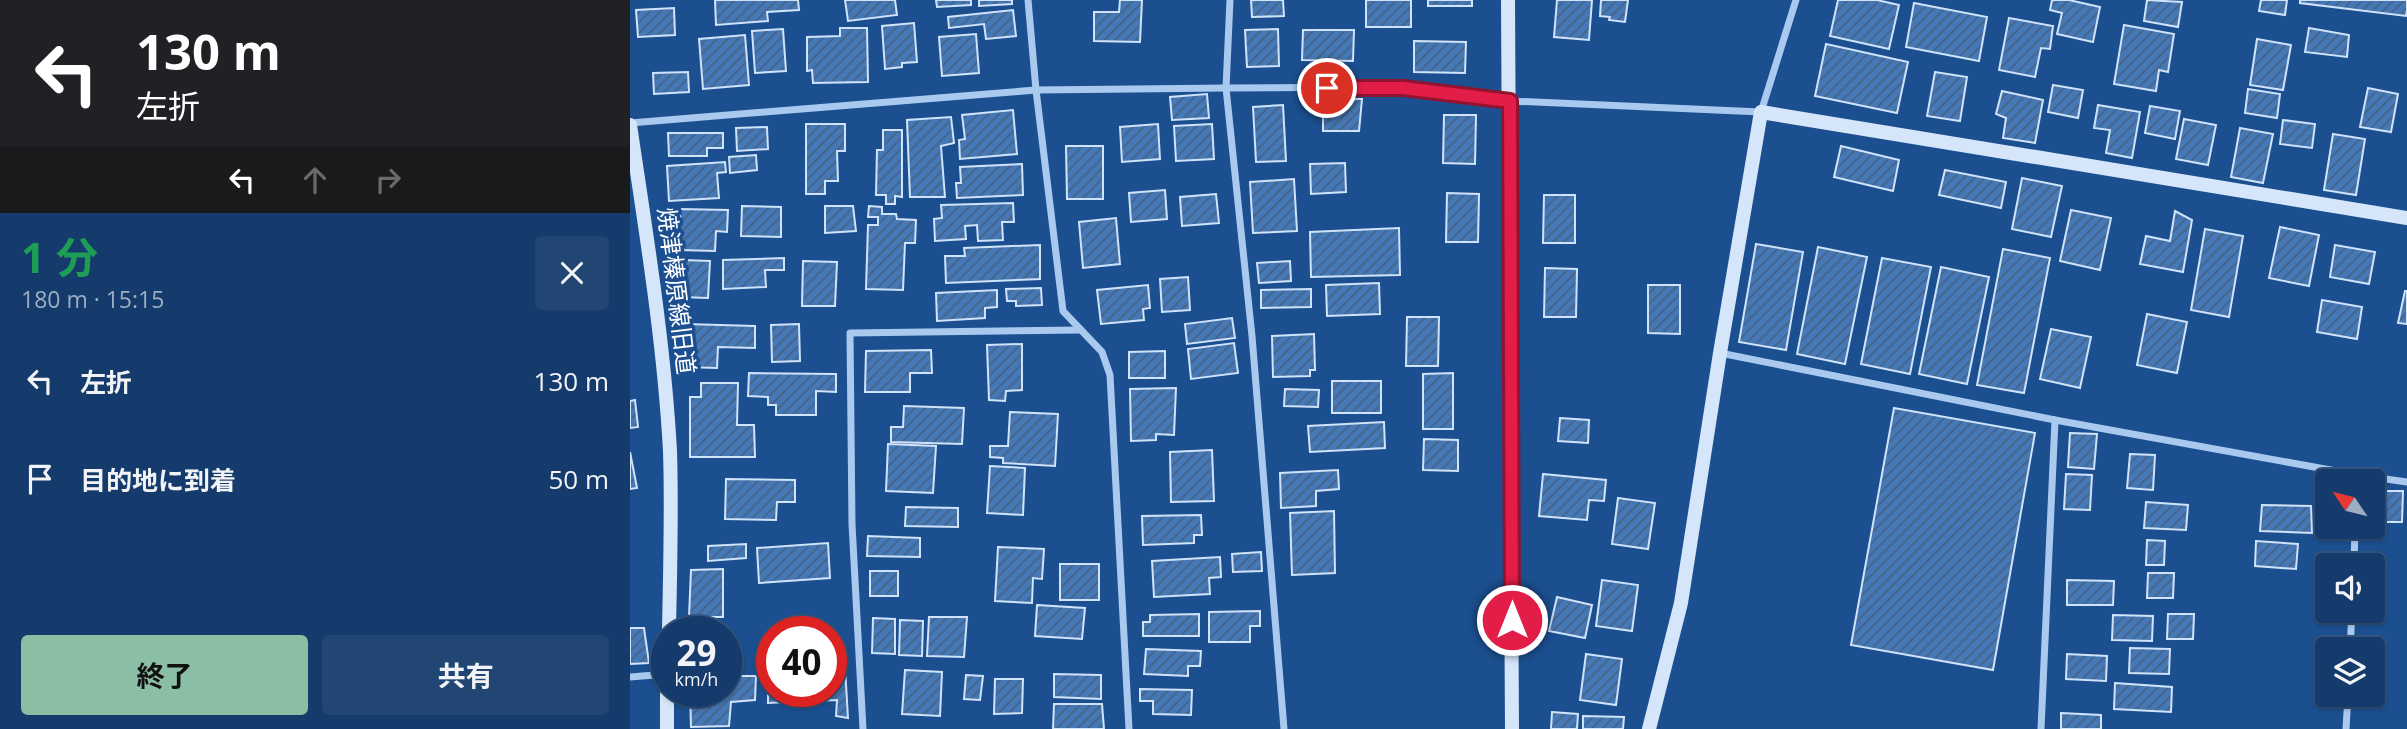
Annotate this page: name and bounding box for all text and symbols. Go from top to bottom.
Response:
text: 130 m [136,18,281,84]
icon: left [21,28,112,119]
pin [1297,58,1357,118]
icon: arrive [1308,69,1346,107]
text: 左折 [136,84,200,127]
icon: left [223,161,261,199]
icon: ahead [296,161,334,199]
icon: right [369,161,407,199]
street label: 焼津榛原線旧道 [651,205,704,376]
text: 1 分 [21,228,98,285]
button: close [535,236,609,310]
text: 180 m · 15:15 [21,283,164,315]
icon: left [21,362,59,400]
text: 130 m [534,363,609,399]
text: 左折 [80,364,132,400]
icon: arrive [21,460,59,498]
text: 50 m [548,461,609,497]
text: 目的地に到着 [80,462,236,498]
north arrow [2315,469,2385,539]
map controls [2315,469,2385,707]
button: sound [2315,553,2385,623]
position arrow [1475,583,1549,657]
speed limit sign: 40 [756,616,847,707]
text: 29 [676,629,717,676]
button: 終了 [21,635,308,715]
button: 共有 [322,635,609,715]
button: layers [2315,637,2385,707]
text: km/h [675,667,718,691]

